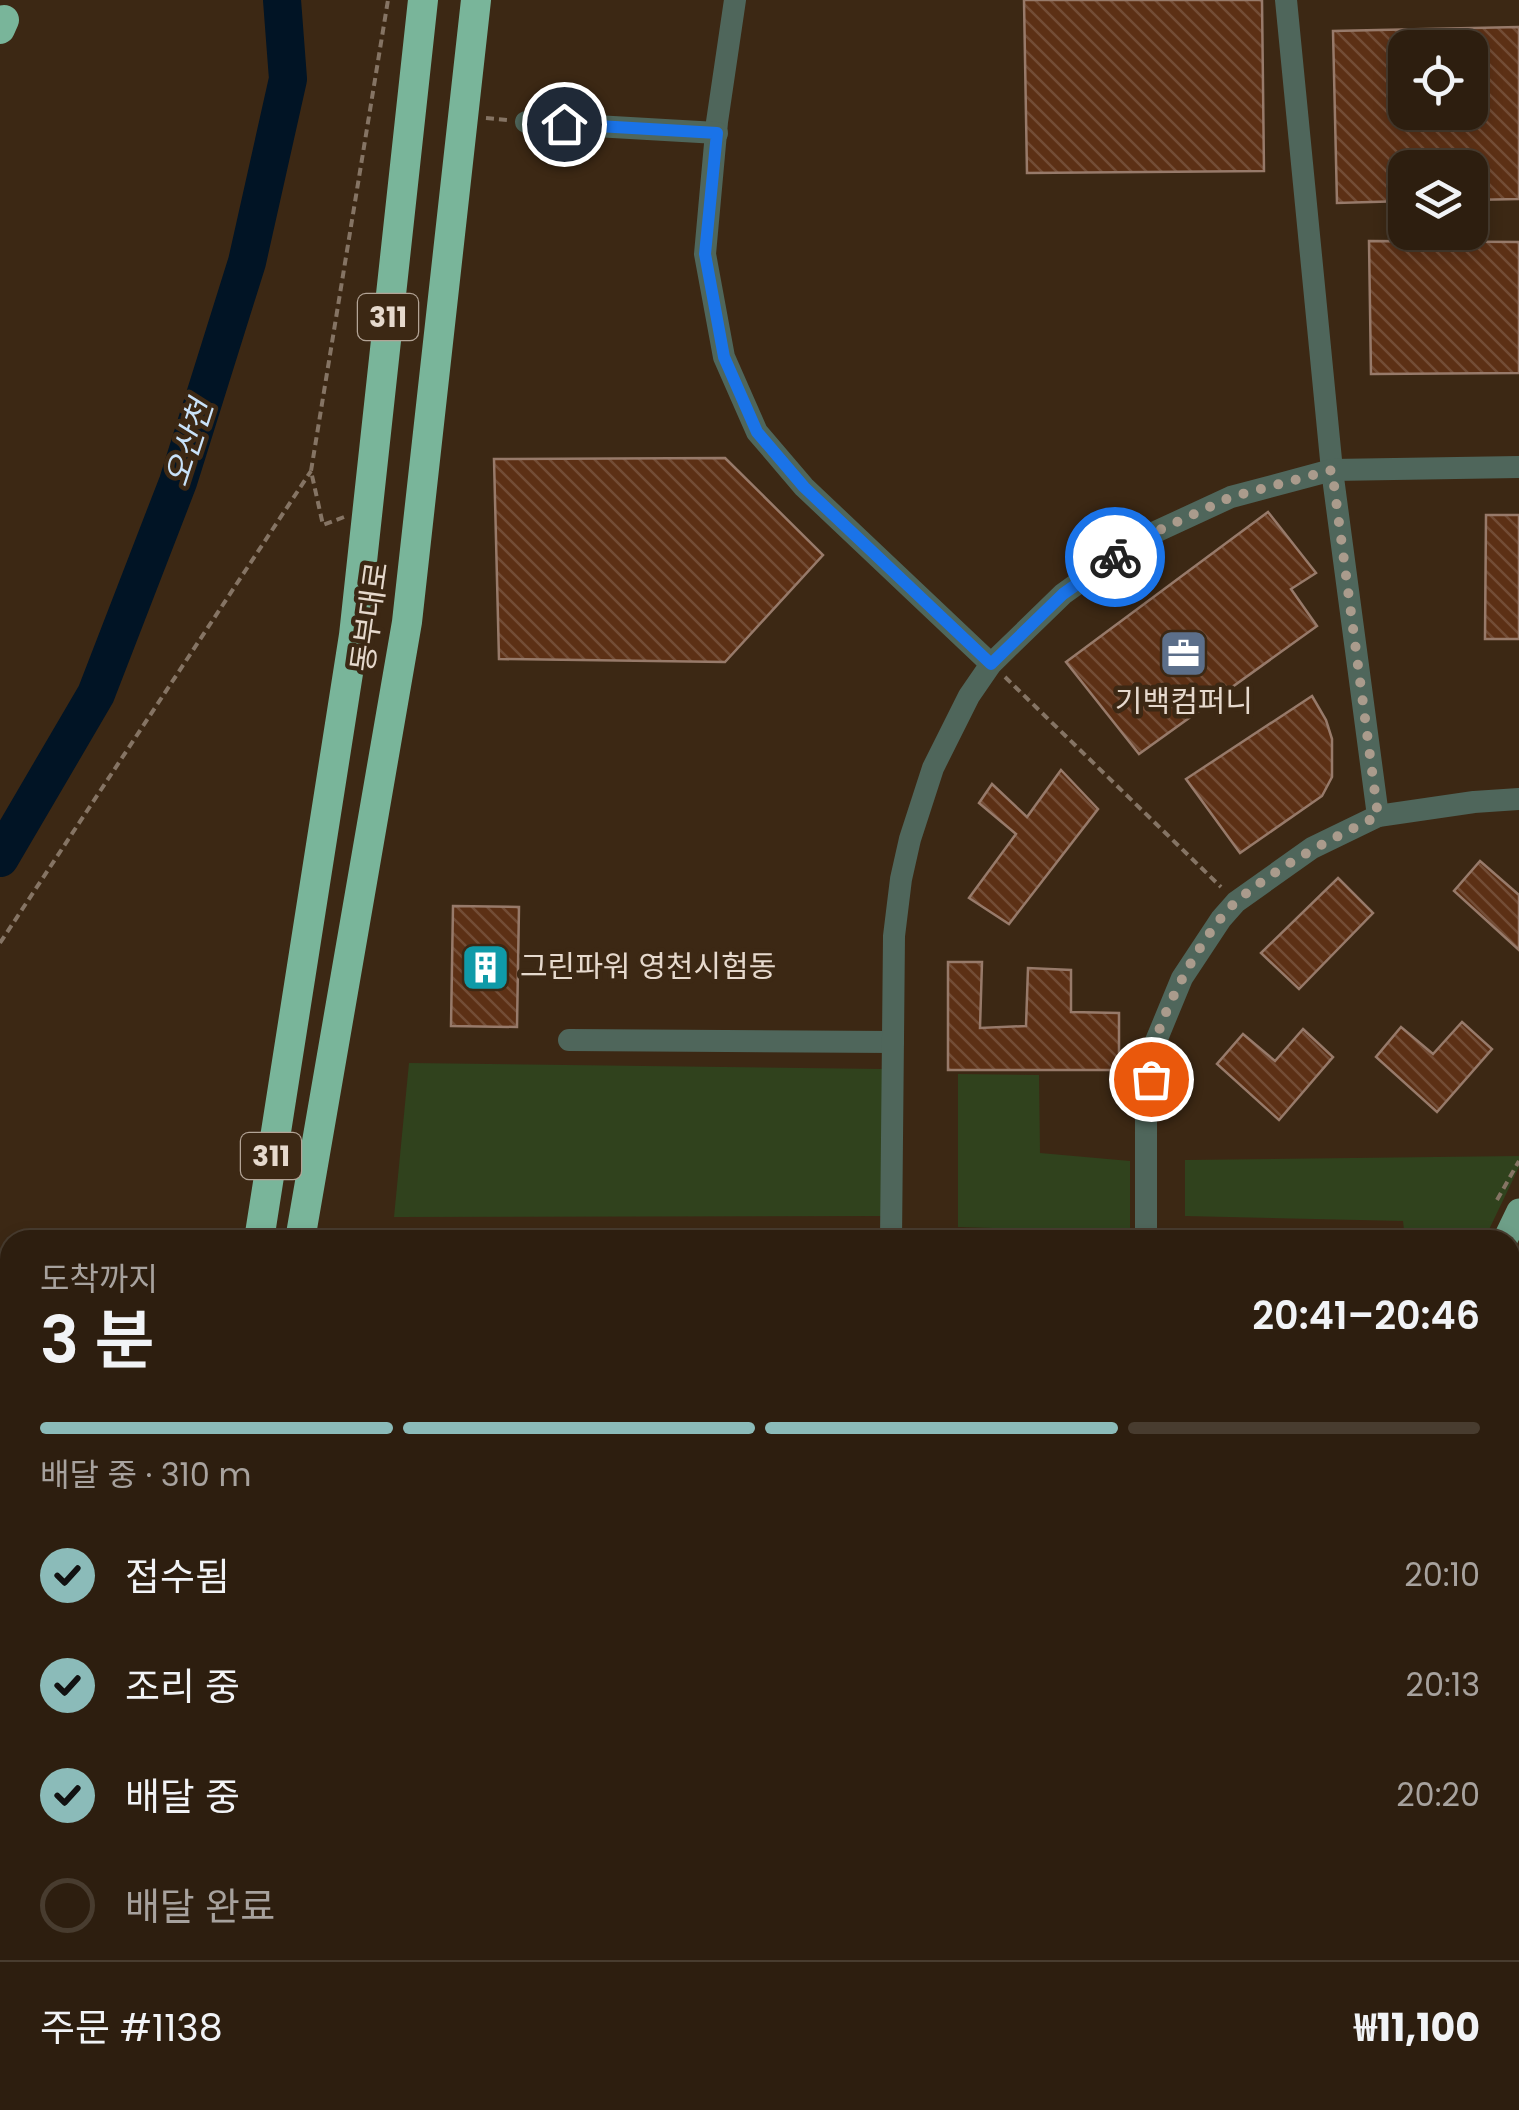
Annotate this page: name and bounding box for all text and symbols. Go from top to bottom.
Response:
map controls [1388,30,1488,250]
button: locate [1388,30,1488,130]
pin [522,82,607,167]
icon: home [537,97,592,152]
button: layers [1388,150,1488,250]
road number: 311 [358,294,418,340]
water label: 오산천 [153,391,225,492]
courier [1065,507,1165,607]
icon: bike [1088,530,1143,585]
street label: 동부대로 [341,559,398,675]
office icon: 기백컴퍼니 [1158,627,1210,679]
place label: 기백컴퍼니 [1115,680,1253,723]
building icon: 그린파워 영천시험동 [459,941,511,993]
place label: 그린파워 영천시험동 [520,945,776,988]
pin [1109,1037,1194,1122]
icon: bag [1124,1052,1179,1107]
road number: 311 [241,1133,301,1179]
text: 도착까지 [40,1256,158,1301]
text: 20:41–20:46 [1252,1289,1480,1342]
text: 3 분 [40,1295,154,1386]
text: 배달 중 · 310 m [40,1452,251,1497]
icon: check [40,1548,95,1603]
text: 접수됨 [125,1550,230,1603]
text: 20:10 [1404,1552,1480,1597]
icon: check [40,1658,95,1713]
text: 조리 중 [125,1660,240,1713]
text: 20:13 [1406,1662,1480,1707]
icon: check [40,1768,95,1823]
text: 배달 중 [125,1770,240,1823]
text: 20:20 [1396,1772,1480,1817]
text: 배달 완료 [125,1880,275,1933]
text: 주문 #1138 [40,2001,223,2054]
text: ₩11,100 [1354,2001,1480,2054]

